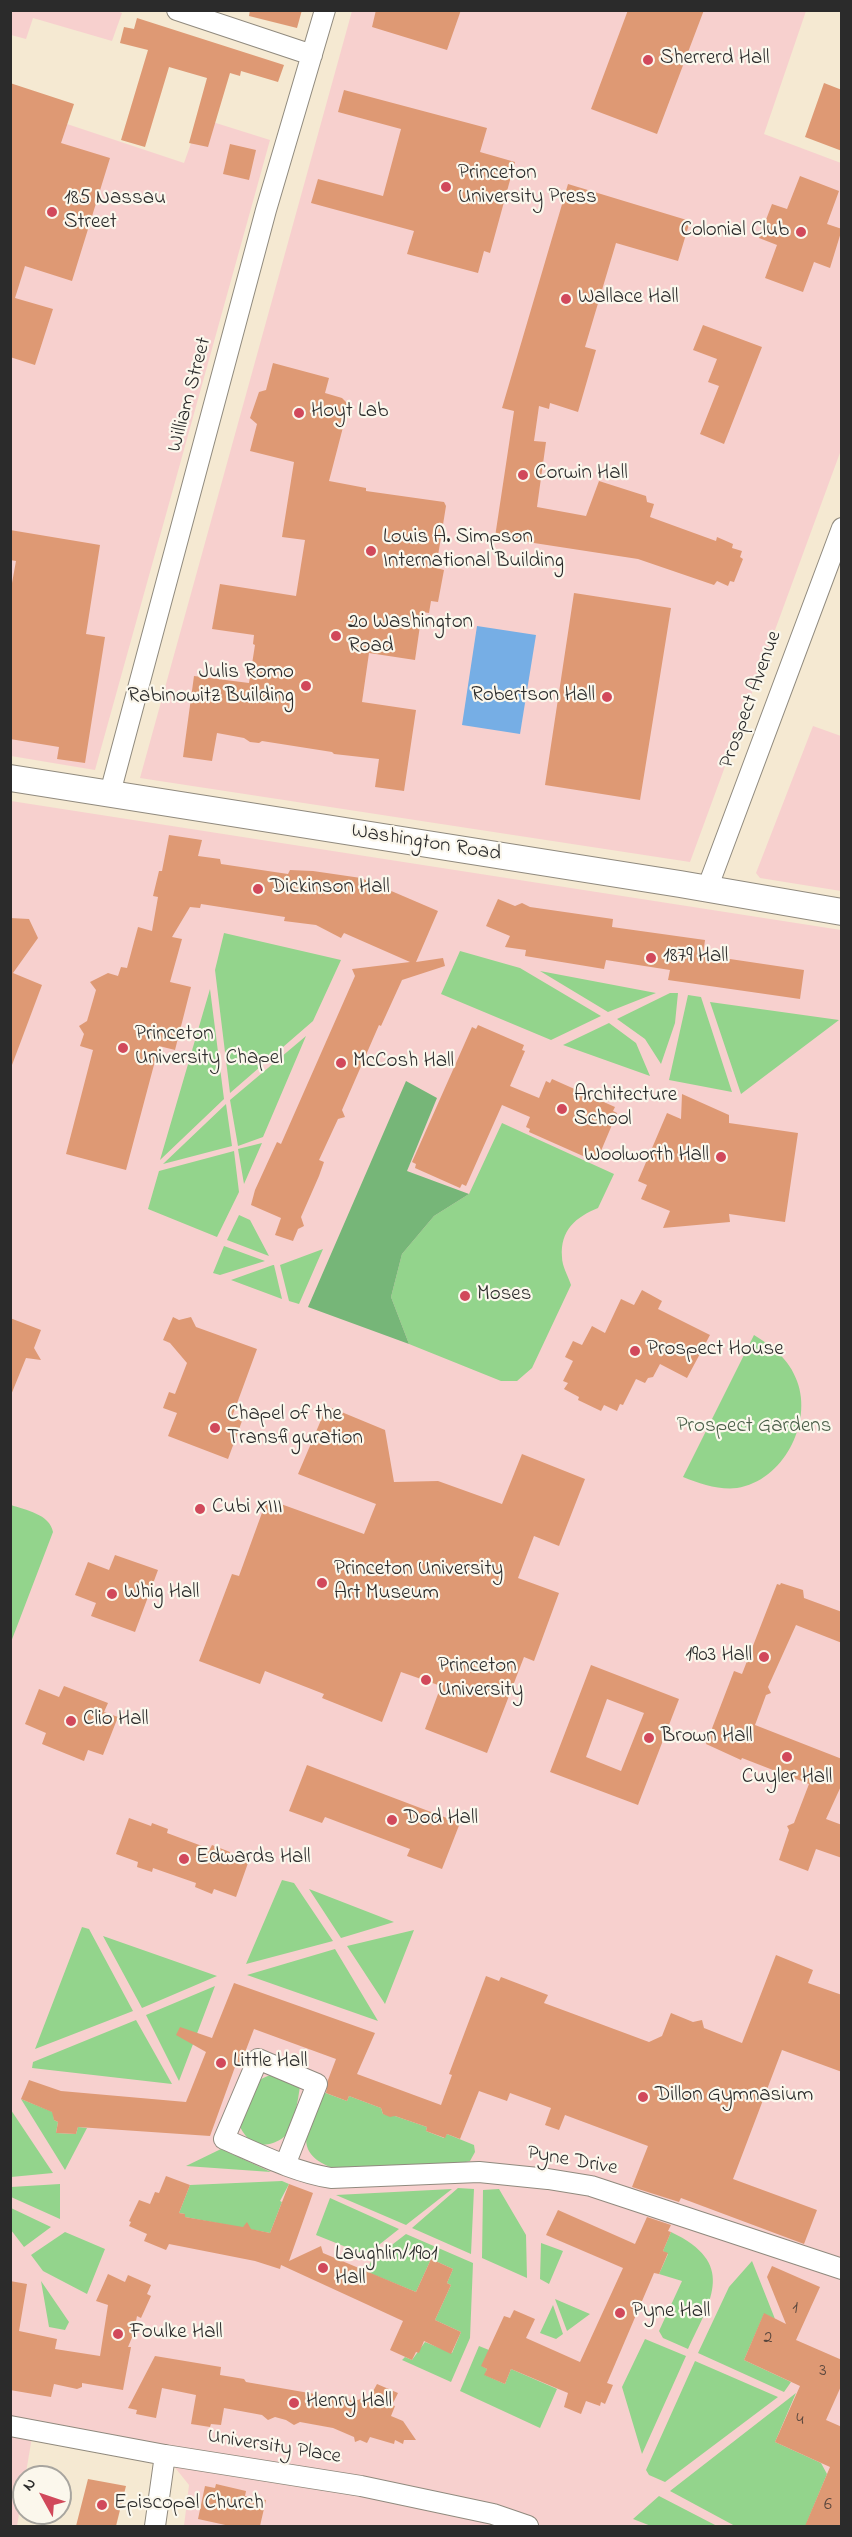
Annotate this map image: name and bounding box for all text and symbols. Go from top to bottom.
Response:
place label: Sherrerd Hall [660,47,769,73]
marker: Sherrerd Hall [641,53,655,67]
place label: Princeton University Press [458,162,597,212]
marker: Princeton University Press [439,180,453,194]
place label: 185 Nassau Street [64,187,166,237]
marker: 185 Nassau Street [45,205,59,219]
place label: Colonial Club [680,219,789,245]
marker: Colonial Club [794,225,808,239]
place label: Wallace Hall [578,286,679,312]
marker: Wallace Hall [559,292,573,306]
street label: William Street [164,335,218,455]
place label: Hoyt Lab [311,400,388,426]
marker: Hoyt Lab [292,406,306,420]
place label: Corwin Hall [535,462,628,488]
marker: Corwin Hall [516,468,530,482]
place label: Louis A. Simpson International Building [383,526,564,576]
marker: Louis A. Simpson International Building [364,544,378,558]
place label: 20 Washington Road [348,611,473,661]
street label: Prospect Avenue [715,628,789,772]
marker: 20 Washington Road [329,629,343,643]
place label: Julis Romo Rabinowitz Building [127,661,294,711]
marker: Julis Romo Rabinowitz Building [299,679,313,693]
place label: Robertson Hall [471,684,595,710]
marker: Robertson Hall [600,690,614,704]
street label: Washington Road [349,820,503,868]
place label: Dickinson Hall [270,876,390,902]
marker: Dickinson Hall [251,882,265,896]
place label: 1879 Hall [663,945,728,971]
marker: 1879 Hall [644,951,658,965]
place label: Princeton University Chapel [135,1023,283,1073]
marker: Princeton University Chapel [116,1041,130,1055]
place label: McCosh Hall [353,1050,454,1076]
marker: McCosh Hall [334,1056,348,1070]
place label: Architecture School [574,1084,677,1134]
marker: Architecture School [555,1102,569,1116]
place label: Woolworth Hall [584,1144,709,1170]
marker: Woolworth Hall [714,1150,728,1164]
place label: Moses [477,1283,531,1309]
marker: Moses [458,1289,472,1303]
place label: Prospect House [647,1338,784,1364]
marker: Prospect House [628,1344,642,1358]
place label: Chapel of the Transfiguration [227,1403,363,1453]
park label: Prospect Gardens [677,1415,831,1441]
marker: Chapel of the Transfiguration [208,1421,222,1435]
place label: Cubi XIII [212,1496,282,1522]
marker: Cubi XIII [193,1502,207,1516]
place label: Princeton University Art Museum [334,1558,503,1608]
marker: Princeton University Art Museum [315,1576,329,1590]
place label: Whig Hall [124,1581,199,1607]
marker: Whig Hall [105,1587,119,1601]
place label: 1903 Hall [685,1644,752,1670]
marker: 1903 Hall [757,1650,771,1664]
place label: Princeton University [438,1655,523,1705]
marker: Princeton University [419,1673,433,1687]
place label: Clio Hall [83,1708,149,1734]
marker: Clio Hall [64,1714,78,1728]
place label: Brown Hall [661,1725,753,1751]
marker: Brown Hall [642,1731,656,1745]
marker: Cuyler Hall [780,1750,794,1764]
place label: Cuyler Hall [742,1766,832,1792]
place label: Dod Hall [404,1807,478,1833]
marker: Dod Hall [385,1813,399,1827]
place label: Edwards Hall [196,1846,310,1872]
marker: Edwards Hall [177,1852,191,1866]
place label: Little Hall [233,2050,307,2076]
marker: Little Hall [214,2056,228,2070]
place label: Dillon Gymnasium [655,2084,813,2110]
marker: Dillon Gymnasium [636,2090,650,2104]
street label: Pyne Drive [525,2142,619,2182]
place label: Laughlin/1901 Hall [335,2243,438,2293]
marker: Laughlin/1901 Hall [316,2261,330,2275]
house number: 1 [792,2298,798,2320]
place label: Pyne Hall [632,2300,710,2326]
marker: Pyne Hall [613,2306,627,2320]
place label: Foulke Hall [130,2321,223,2347]
marker: Foulke Hall [111,2327,125,2341]
house number: 2 [764,2328,772,2350]
house number: 3 [819,2361,827,2383]
place label: Henry Hall [306,2390,392,2416]
marker: Henry Hall [287,2396,301,2410]
house number: 4 [796,2410,804,2432]
street label: University Place [205,2425,343,2471]
north arrow [12,2465,72,2525]
text: N [17,2473,42,2497]
place label: Episcopal Church [114,2492,264,2518]
house number: 6 [824,2495,832,2517]
marker: Episcopal Church [95,2498,109,2512]

